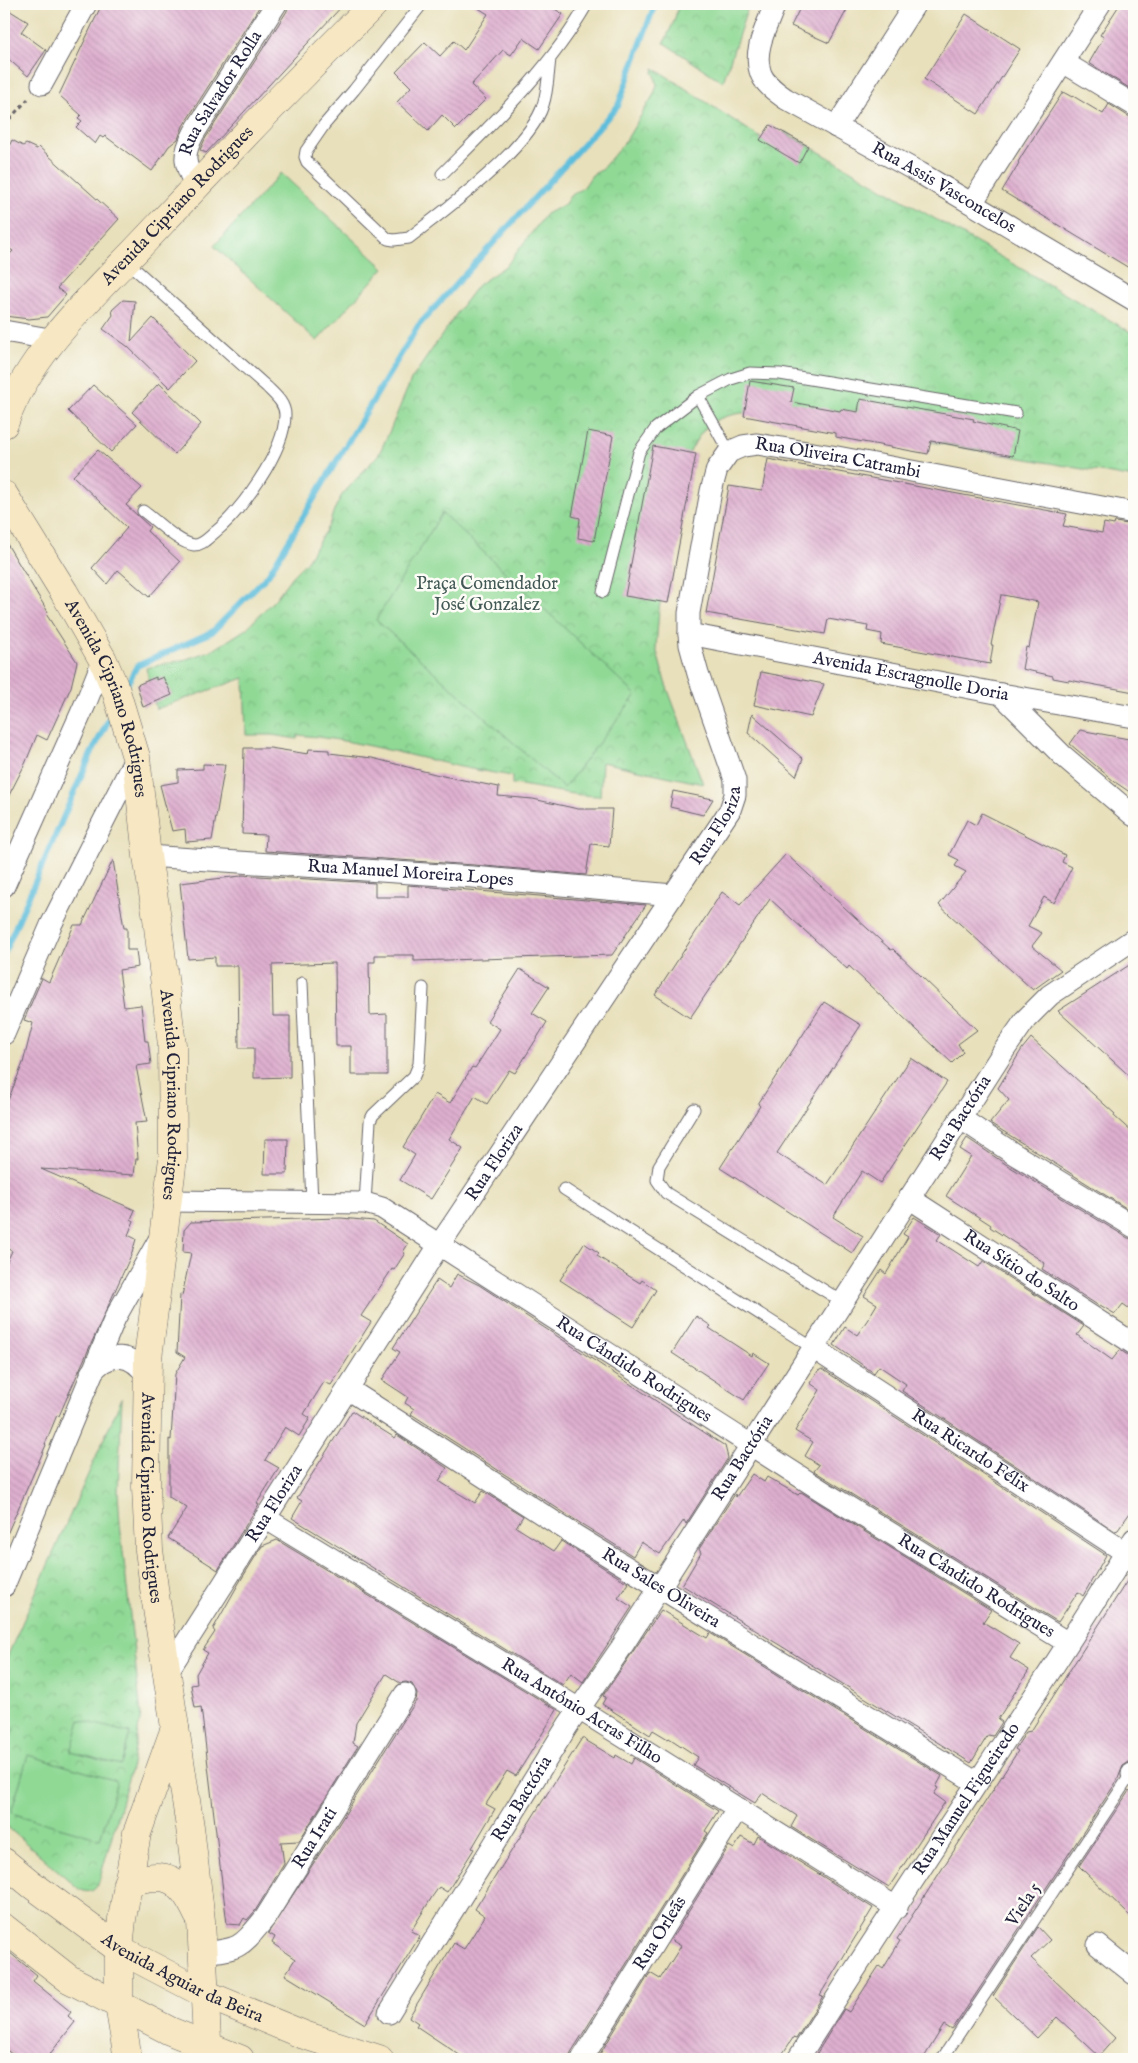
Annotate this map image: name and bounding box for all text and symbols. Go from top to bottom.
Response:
street label: Rua Salvador Rolla [174,26,268,158]
street label: Avenida Cipriano Rodrigues [96,121,259,291]
street label: Rua Assis Vasconcelos [867,137,1020,239]
street label: Rua Oliveira Catrambi [753,432,923,484]
park label: Praça Comendador José Gonzalez [416,573,558,617]
street label: Avenida Cipriano Rodrigues [59,594,152,799]
street label: Avenida Escragnolle Doria [810,646,1011,707]
street label: Rua Floriza [685,786,747,870]
street label: Rua Manuel Moreira Lopes [307,855,515,892]
street label: Avenida Cipriano Rodrigues [154,987,185,1201]
street label: Rua Bactória [925,1071,997,1165]
street label: Rua Floriza [460,1119,529,1205]
street label: Rua Sítio do Salto [959,1225,1084,1317]
street label: Rua Cândido Rodrigues [552,1311,716,1428]
street label: Avenida Cipriano Rodrigues [134,1391,168,1605]
street label: Rua Ricardo Félix [907,1404,1034,1498]
street label: Rua Bactória [707,1411,779,1505]
street label: Rua Floriza [241,1460,308,1547]
street label: Rua Cândido Rodrigues [893,1529,1059,1643]
street label: Rua Sales Oliveira [597,1543,725,1634]
street label: Rua Antônio Acras Filho [497,1653,667,1770]
street label: Rua Manuel Figueiredo [908,1718,1025,1880]
street label: Rua Bactória [487,1751,558,1846]
street label: Rua Irati [287,1803,343,1873]
street label: Viela 5 [1001,1878,1047,1932]
street label: Rua Orleãs [628,1892,692,1975]
street label: Avenida Aguiar da Beira [96,1927,267,2028]

